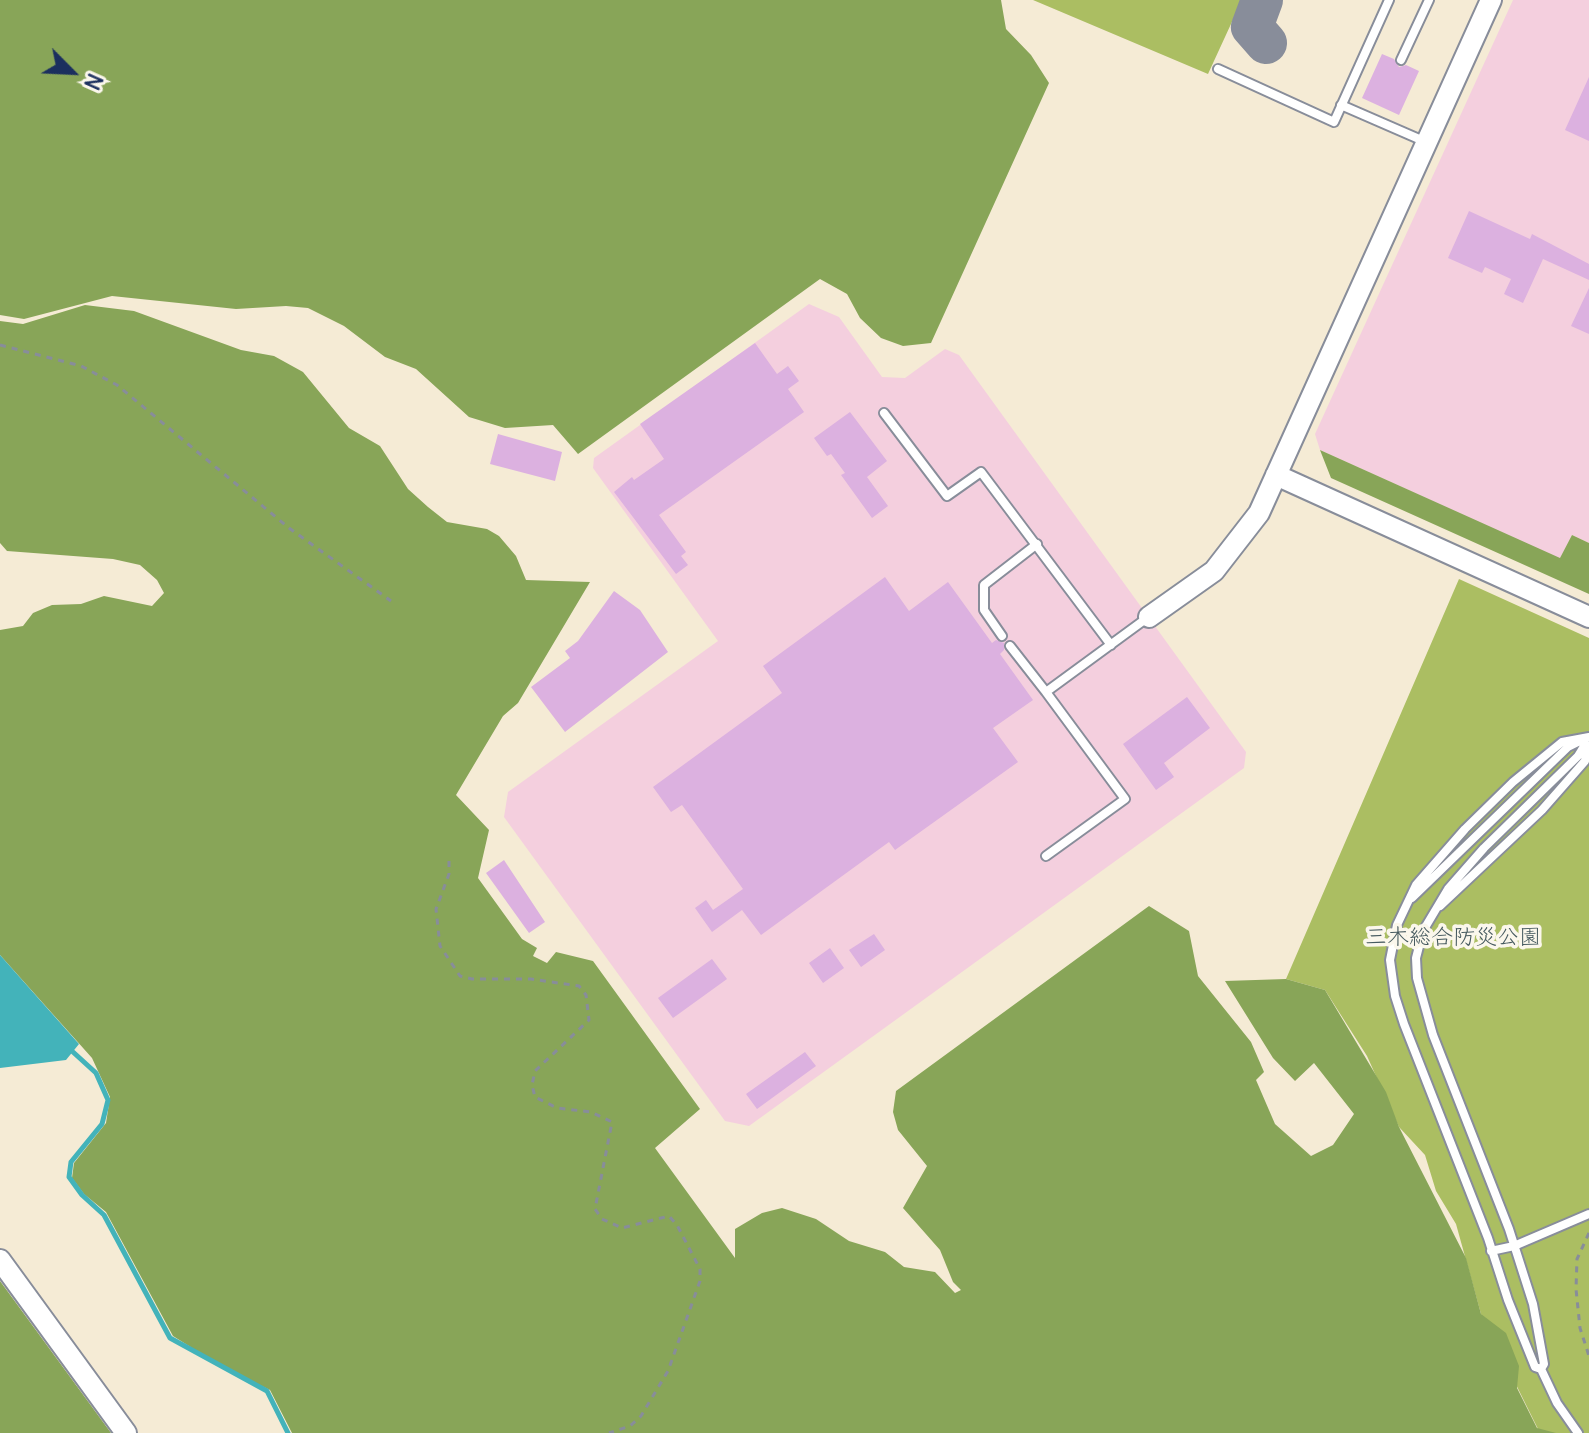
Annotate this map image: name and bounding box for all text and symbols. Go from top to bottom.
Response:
north arrow [32,32,112,112]
text: N [78,69,110,94]
park label: 三木総合防災公園 [1365,925,1541,951]

